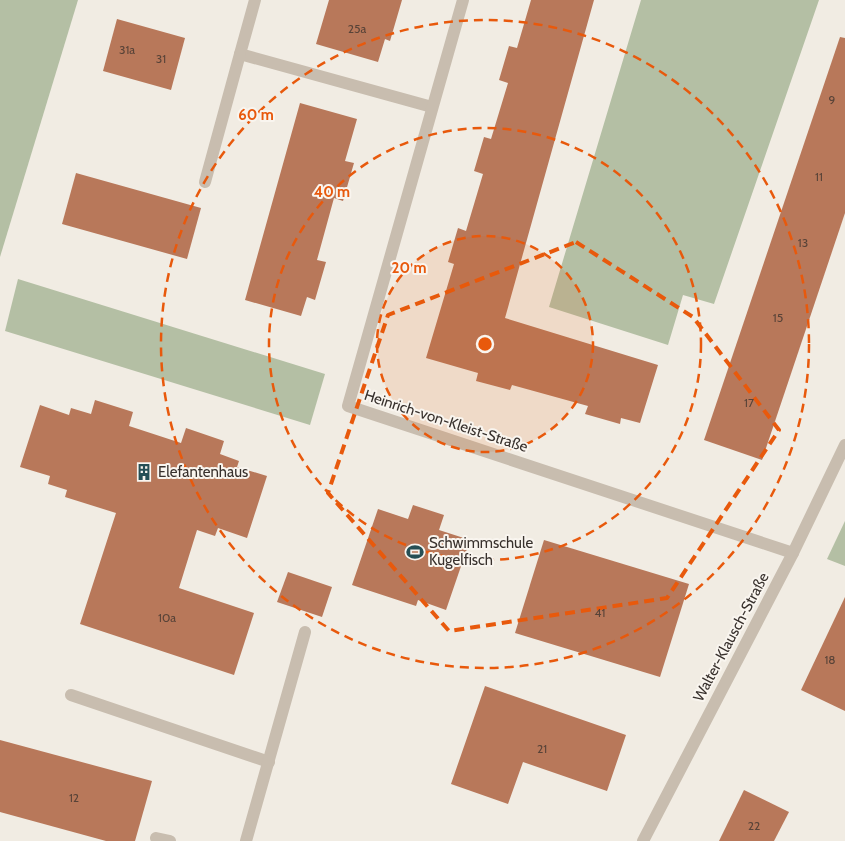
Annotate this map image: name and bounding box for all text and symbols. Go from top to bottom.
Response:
house number: 25a [348,21,367,36]
house number: 31a [119,42,135,57]
house number: 31 [156,51,166,66]
house number: 9 [829,92,836,107]
text: 60 m [238,106,274,124]
house number: 11 [815,169,823,184]
text: 40 m [314,183,350,201]
house number: 13 [798,235,808,250]
text: 20 m [392,259,426,277]
house number: 15 [773,310,783,325]
centre of rings [476,335,494,353]
street label: Heinrich-von-Kleist-Straße [362,386,530,456]
house number: 17 [744,395,754,410]
building icon: Elefantenhaus [134,462,154,482]
place label: Elefantenhaus [158,463,248,481]
place label: Schwimmschule Kugelfisch [429,534,533,569]
sports icon: Schwimmschule Kugelfisch [405,542,425,562]
street label: Walter-Klausch-Straße [689,569,773,705]
house number: 41 [595,605,605,620]
house number: 10a [158,610,176,625]
house number: 18 [824,652,836,667]
house number: 21 [537,741,547,756]
house number: 12 [69,790,79,805]
house number: 22 [748,818,760,833]

